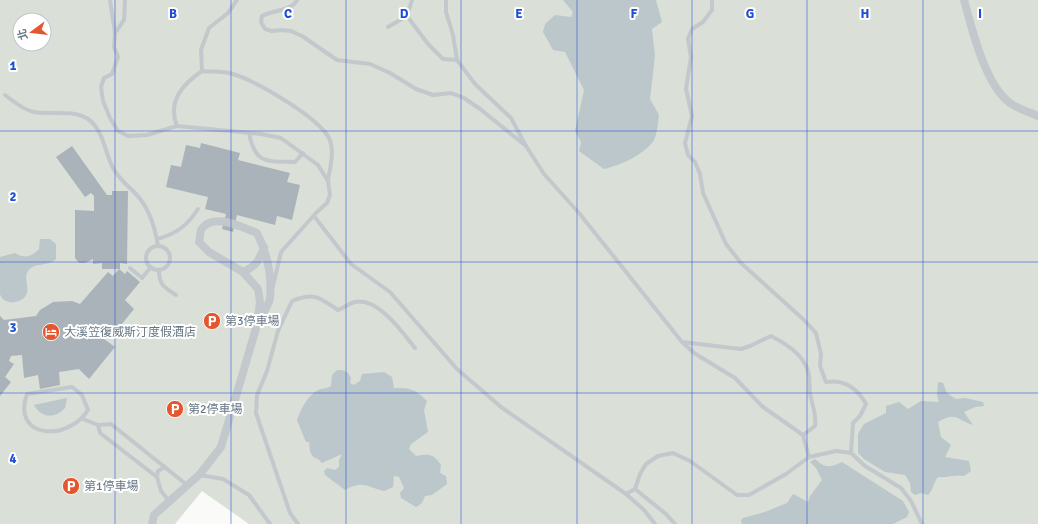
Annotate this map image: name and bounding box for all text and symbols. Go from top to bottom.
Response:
text: B [169,6,177,22]
text: C [284,6,292,22]
text: D [400,6,409,22]
text: E [515,6,523,22]
text: F [631,6,638,22]
text: G [746,6,754,22]
text: H [861,6,869,22]
text: I [978,6,982,22]
north arrow [12,12,52,52]
text: 北 [15,27,31,41]
text: 1 [9,58,17,74]
text: 2 [9,189,17,205]
parking icon: 第3停車場 [202,311,222,331]
place label: 第3停車場 [225,314,279,329]
text: 3 [9,320,17,336]
hotel icon: 大溪笠復威斯汀度假酒店 [41,322,61,342]
place label: 大溪笠復威斯汀度假酒店 [64,325,196,340]
parking icon: 第2停車場 [165,399,185,419]
place label: 第2停車場 [188,402,242,417]
text: 4 [9,451,17,467]
parking icon: 第1停車場 [61,476,81,496]
place label: 第1停車場 [84,479,138,494]

